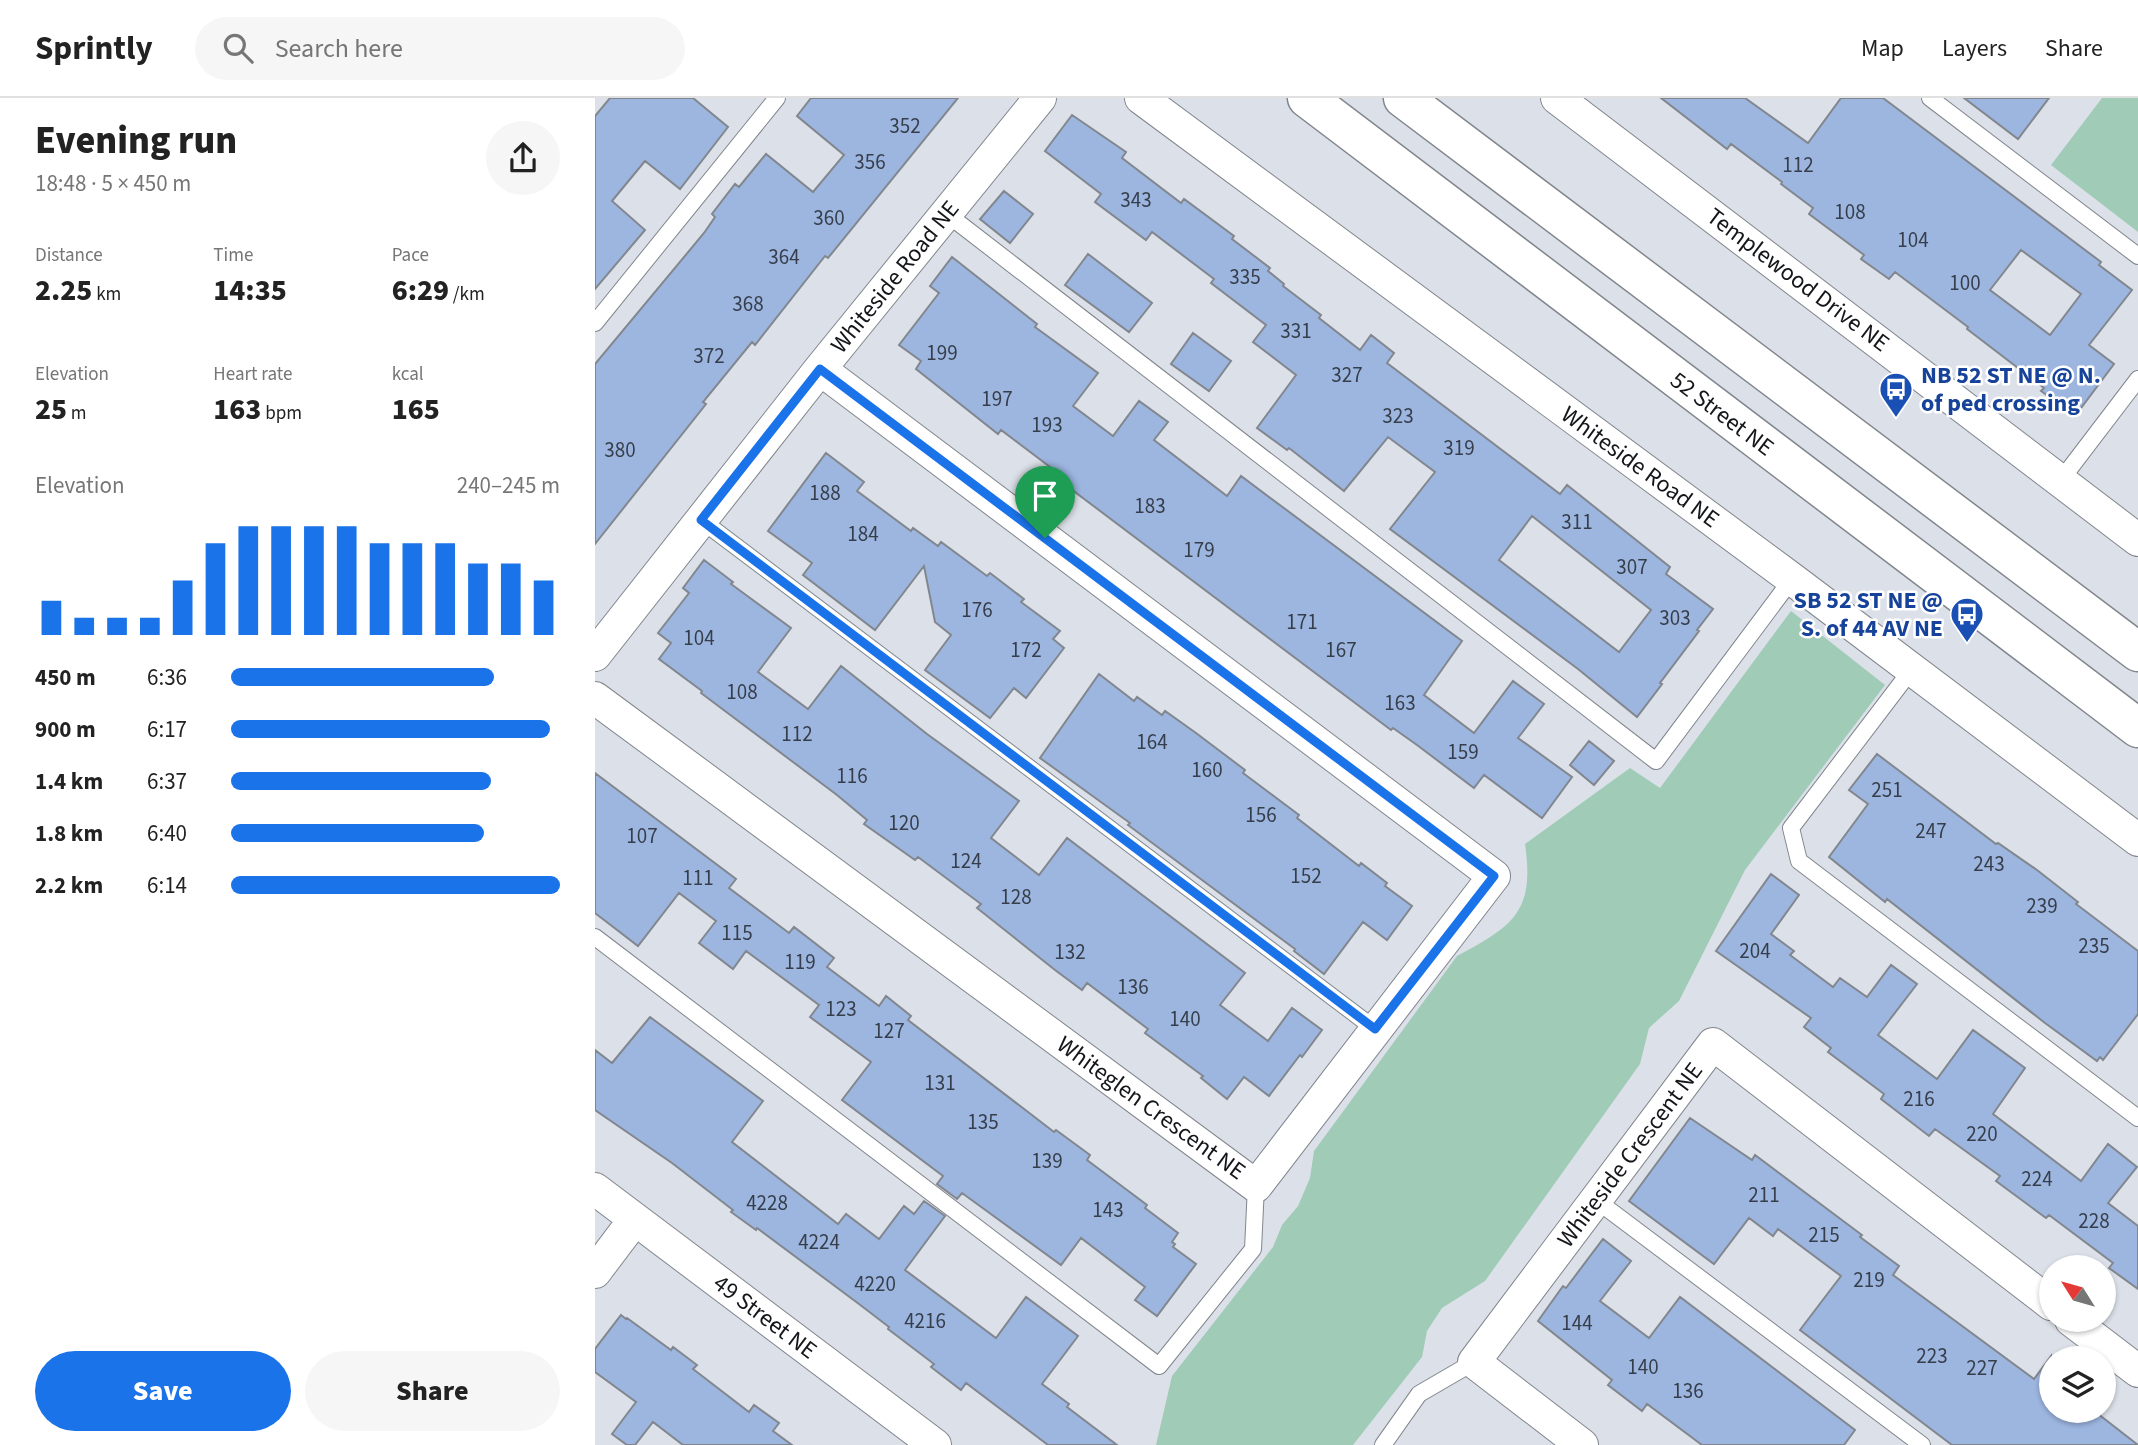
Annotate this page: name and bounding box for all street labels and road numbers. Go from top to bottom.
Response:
street label: Whiteside Road NE [822,193,968,361]
street label: Templewood Drive NE [1699,200,1897,360]
street label: 52 Street NE [1663,363,1781,465]
street label: Whiteside Road NE [1554,398,1726,536]
street label: Whiteglen Crescent NE [1049,1028,1253,1188]
street label: Whiteside Crescent NE [1549,1055,1711,1255]
street label: 49 Street NE [706,1266,824,1368]

